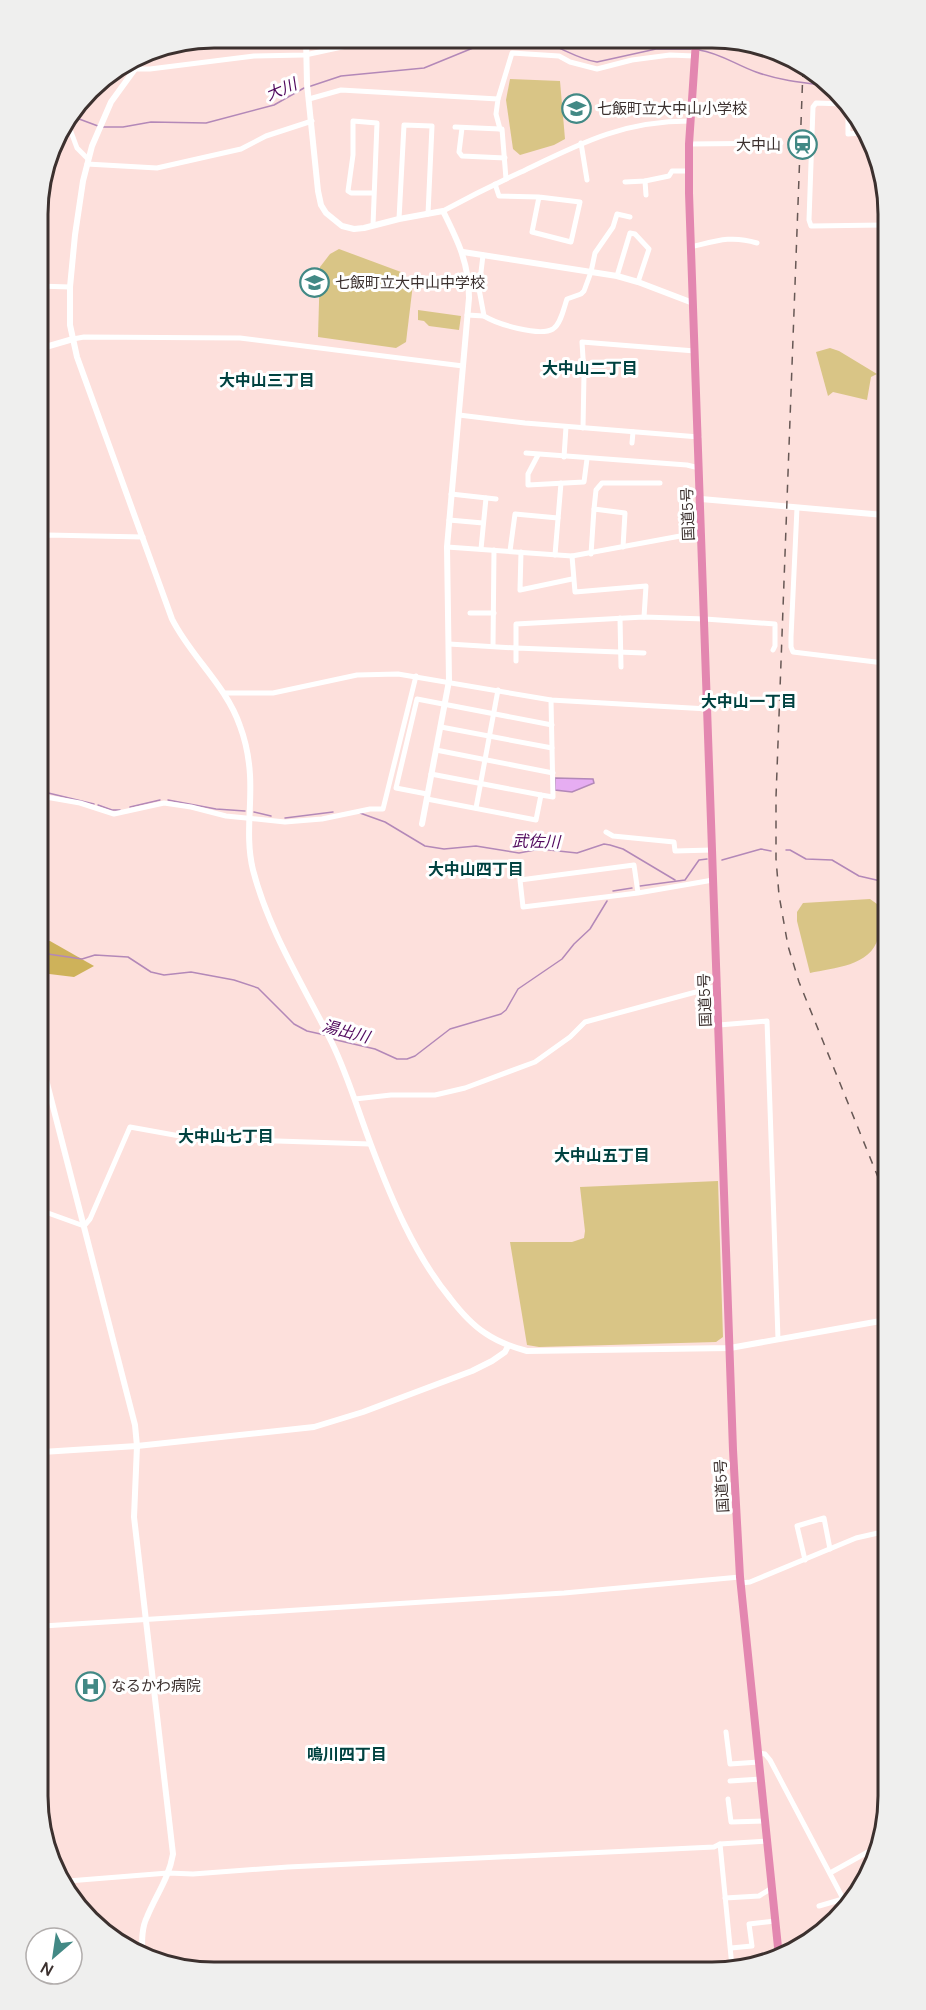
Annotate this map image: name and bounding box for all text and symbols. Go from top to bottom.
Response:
water label: 大川 [262,72,302,105]
school or university icon: 七飯町立大中山小学校 [560,93,592,125]
place label: 七飯町立大中山小学校 [597,98,747,119]
station icon: 大中山 [786,129,818,161]
place label: 大中山 [736,134,781,155]
school or university icon: 七飯町立大中山中学校 [298,267,330,299]
place label: 七飯町立大中山中学校 [335,272,485,293]
district label: 大中山二丁目 [542,357,638,379]
district label: 大中山三丁目 [219,369,315,391]
street label: 国道5号 [676,487,699,541]
district label: 大中山一丁目 [701,690,797,712]
water label: 武佐川 [512,830,562,852]
district label: 大中山四丁目 [428,858,524,880]
street label: 国道5号 [693,973,716,1027]
water label: 湯出川 [320,1014,374,1048]
district label: 大中山七丁目 [178,1125,274,1147]
district label: 大中山五丁目 [554,1144,650,1166]
street label: 国道5号 [710,1459,733,1513]
hospital icon: なるかわ病院 [74,1670,106,1702]
place label: なるかわ病院 [111,1675,201,1696]
district label: 鳴川四丁目 [307,1743,387,1765]
north arrow [24,1926,84,1986]
text: N [36,1957,57,1982]

